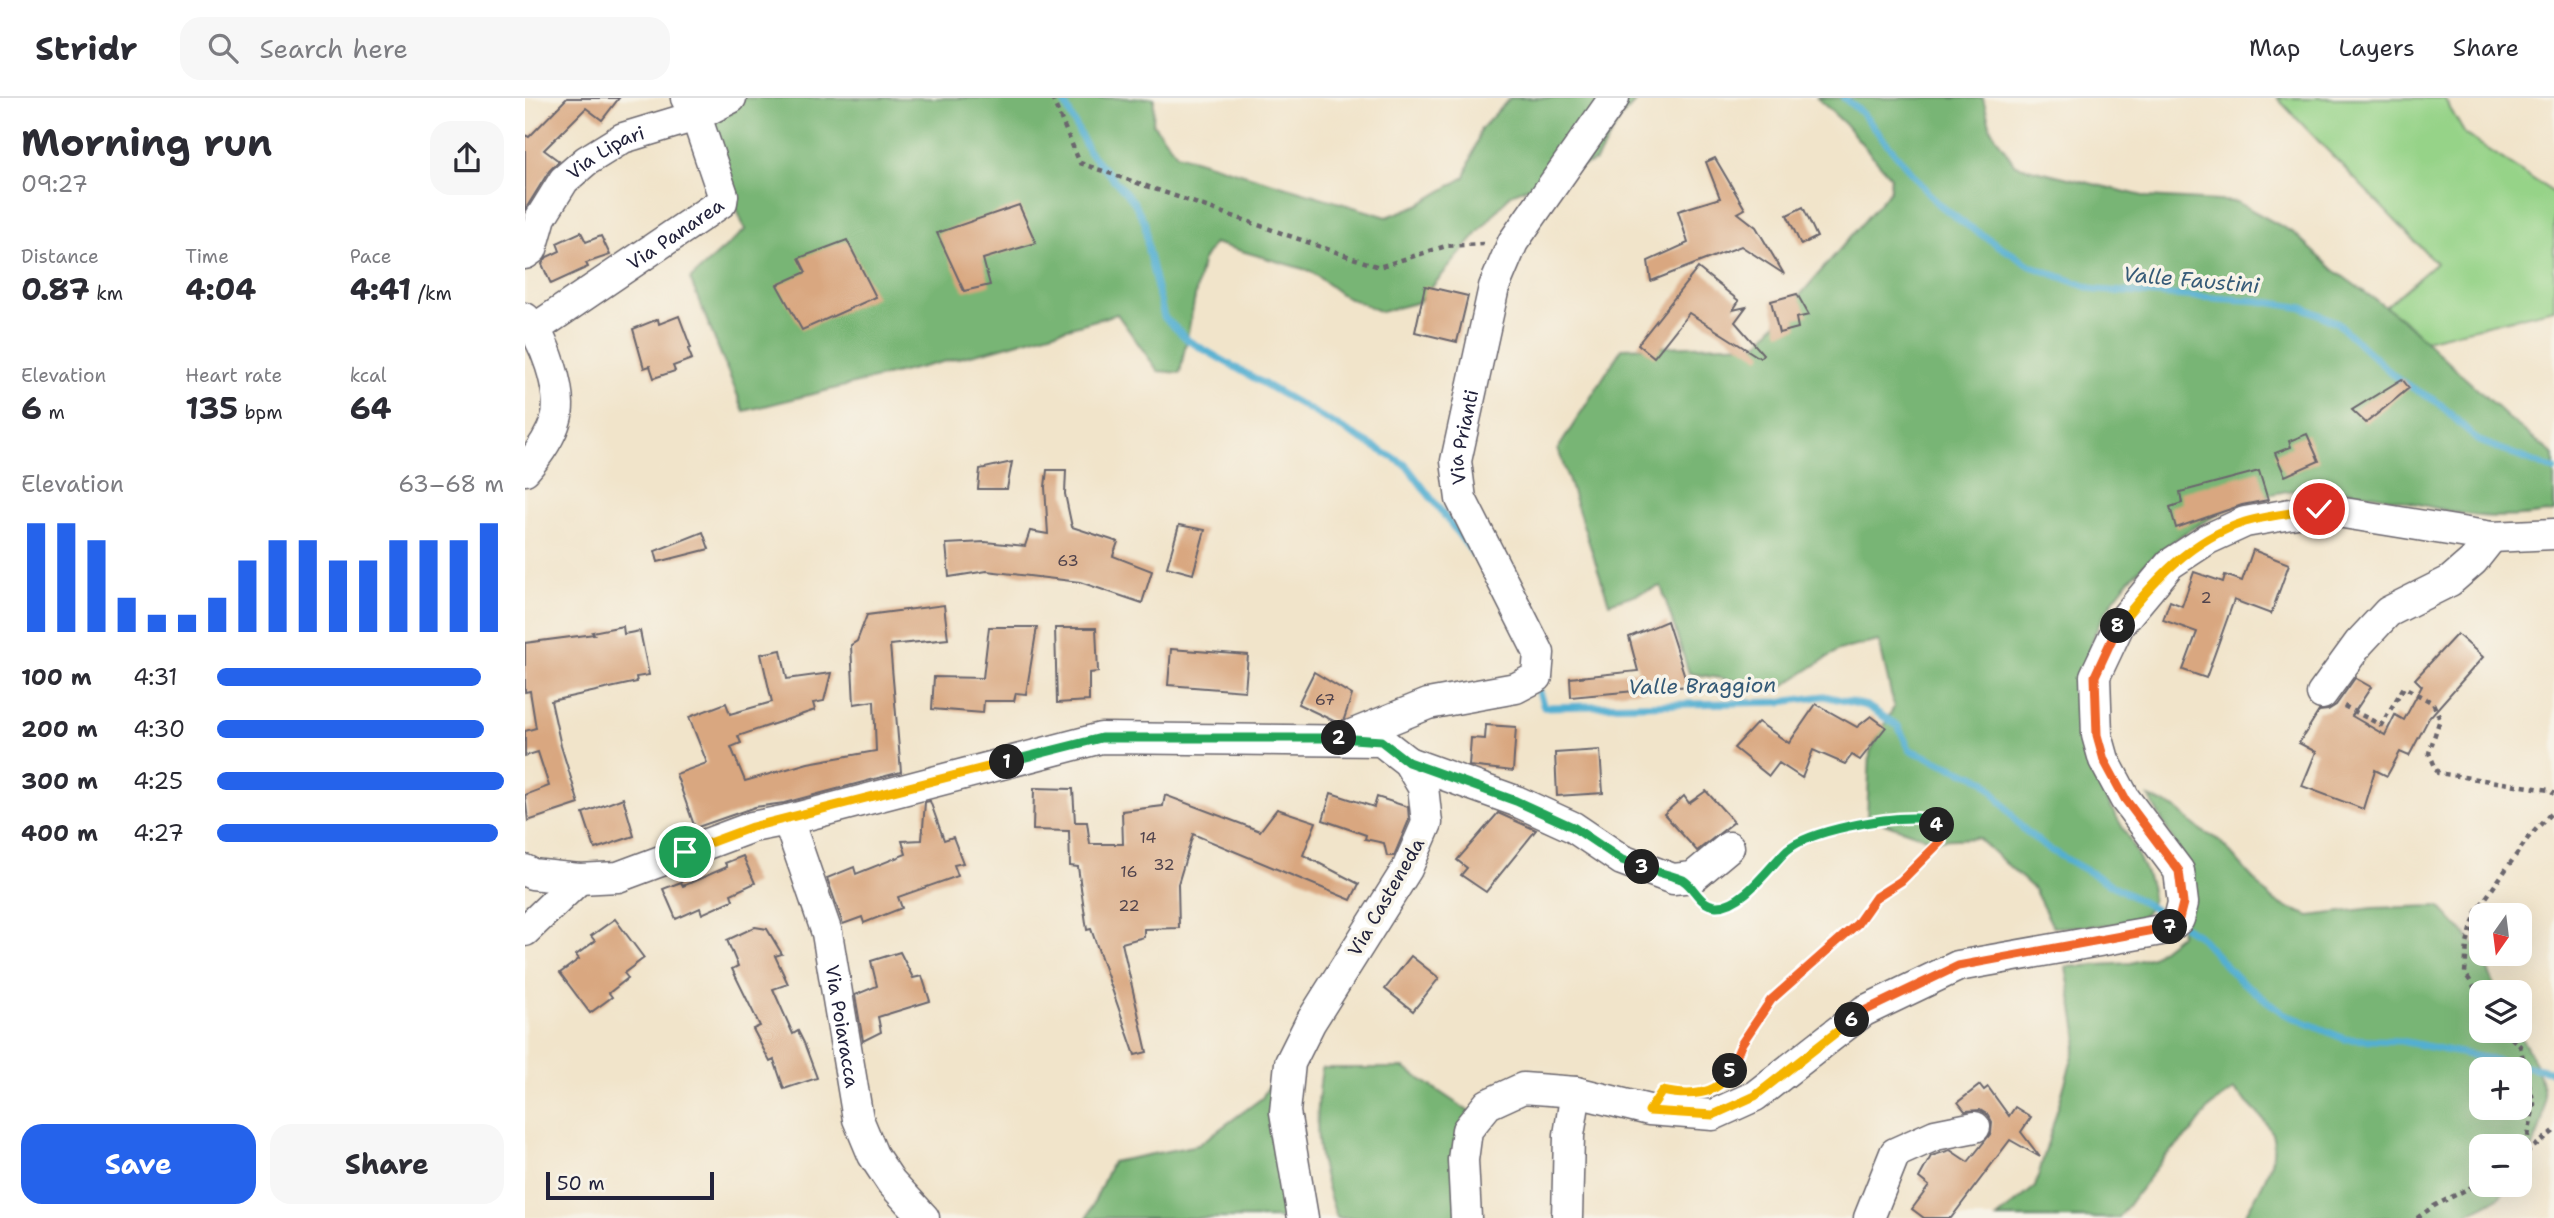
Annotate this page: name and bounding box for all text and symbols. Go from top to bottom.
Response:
search box [180,17,670,80]
text: Stridr [35,26,138,71]
icon: search [204,29,242,67]
text: Search here [260,31,408,66]
text: Map [2249,32,2300,64]
text: Layers [2338,32,2415,64]
text: Share [2453,32,2519,64]
text: Morning run [21,117,272,168]
street label: Via Lipari [561,120,647,185]
button: share [430,121,504,195]
text: 09:27 [21,169,88,199]
street label: Via Panarea [622,192,728,275]
text: Distance [21,244,99,269]
text: Time [185,244,229,269]
text: Pace [350,244,391,269]
water label: Valle Faustini [2122,260,2262,300]
text: 0.87 [21,269,90,310]
text: 4:04 [185,269,256,310]
text: 4:41 [350,269,411,310]
text: km [90,281,123,306]
text: /km [411,281,452,306]
text: Elevation [21,363,106,388]
text: Heart rate [185,363,282,388]
text: kcal [350,363,387,388]
street label: Via Prianti [1443,387,1484,486]
text: 6 [21,388,42,429]
text: 135 [185,388,238,429]
text: 64 [350,388,392,429]
text: m [42,400,65,425]
text: bpm [238,400,283,425]
text: Elevation [21,469,124,499]
text: 63–68 m [398,469,504,499]
pin [2289,479,2349,539]
icon: check [2300,490,2338,528]
house number: 63 [1057,550,1079,571]
house number: 2 [2200,587,2212,608]
pin: 8 [2101,608,2135,644]
text: 8 [2111,613,2124,638]
text: 100 m [21,662,92,692]
text: 4:31 [133,662,178,692]
water label: Valle Braggion [1628,671,1776,701]
house number: 67 [1315,689,1335,710]
text: 200 m [21,714,98,744]
text: 4:30 [133,714,185,744]
pin: 2 [1321,720,1357,756]
text: 2 [1332,725,1345,750]
pin: 1 [989,744,1025,780]
text: 1 [1002,749,1011,774]
text: 300 m [21,766,98,796]
text: 4:25 [133,766,183,796]
pin: 4 [1919,808,1955,842]
text: 4 [1930,812,1943,837]
text: 400 m [21,818,98,848]
text: 4:27 [133,818,184,848]
pin [655,822,715,882]
house number: 14 [1139,827,1157,848]
icon: arrive [666,833,704,871]
street label: Via Casteneda [1342,833,1430,961]
pin: 3 [1625,850,1659,884]
house number: 32 [1153,854,1175,875]
text: 3 [1635,854,1648,879]
house number: 16 [1120,861,1138,882]
house number: 22 [1118,895,1140,916]
north arrow [2469,903,2532,966]
map controls [2469,903,2532,1197]
pin: 7 [2153,910,2187,944]
text: 7 [2163,914,2176,939]
street label: Via Poiaracca [820,963,865,1090]
button: layers [2469,980,2532,1043]
pin: 6 [1835,1002,1869,1038]
text: 6 [1845,1007,1858,1032]
pin: 5 [1713,1054,1747,1088]
button: + [2469,1057,2532,1120]
text: 5 [1724,1058,1735,1083]
button: Save [21,1124,256,1204]
button: Share [270,1124,504,1204]
button: − [2469,1134,2532,1197]
scale bar [546,1169,714,1201]
text: 50 m [557,1171,605,1196]

